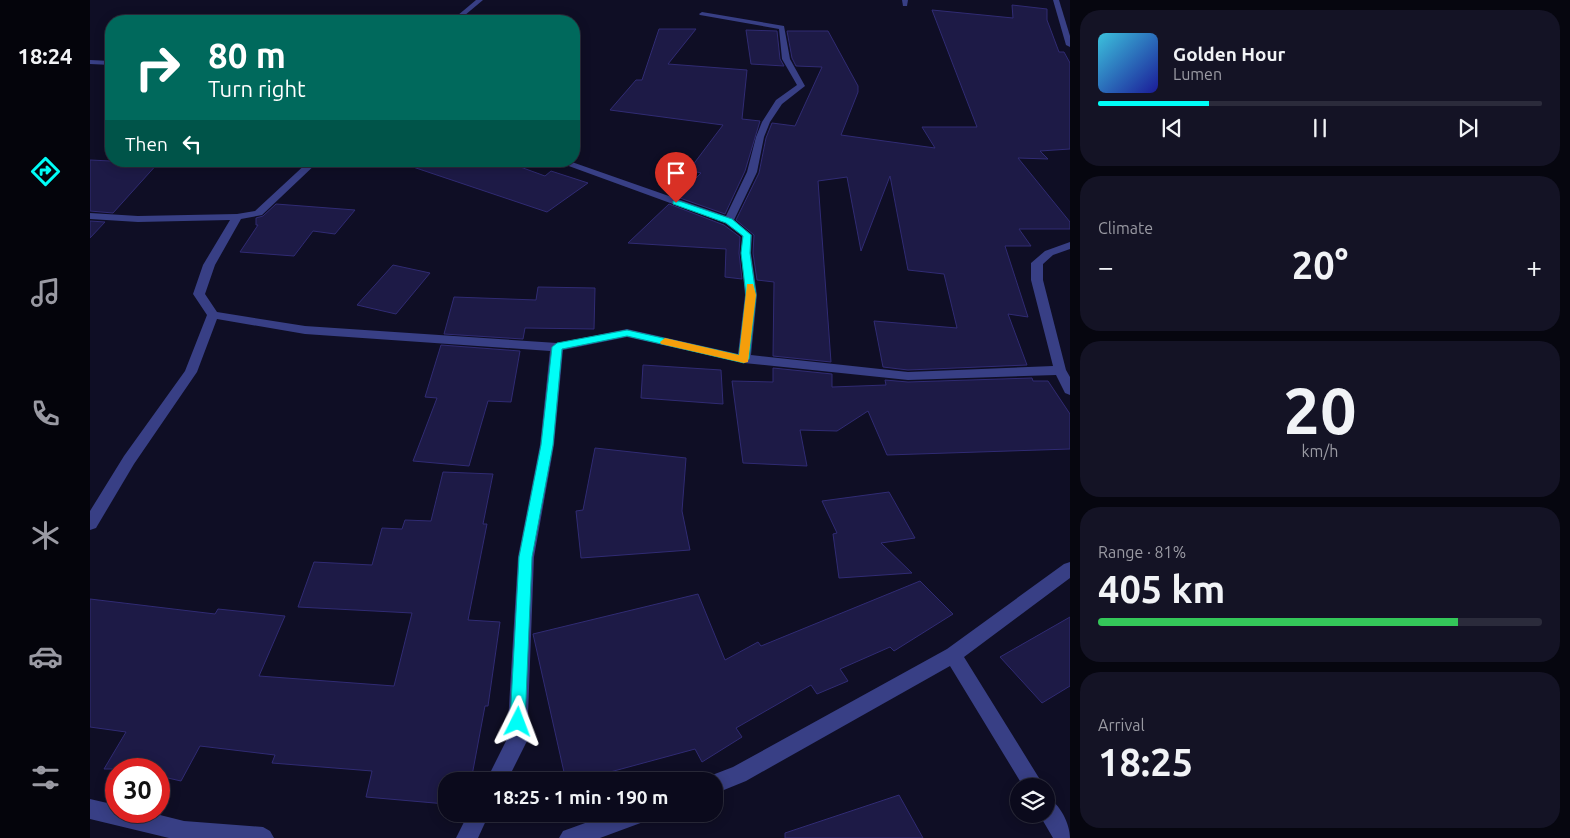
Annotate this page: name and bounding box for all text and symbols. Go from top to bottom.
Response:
icon: right [125,35,190,100]
text: 80 m [208,35,286,75]
text: 18:24 [17,43,73,68]
text: Golden Hour [1173,43,1285,65]
text: Lumen [1173,65,1222,83]
text: Turn right [208,76,306,101]
icon: previous [1158,114,1186,142]
icon: pause [1306,114,1334,142]
icon: next [1454,114,1482,142]
icon: left [178,130,206,158]
text: Then [125,133,168,155]
pin [655,152,697,203]
icon: directions [28,154,63,189]
icon: arrive [662,159,690,187]
text: Climate [1098,219,1153,237]
text: 20° [1292,244,1348,286]
text: − [1098,251,1114,282]
text: + [1526,251,1542,282]
icon: music [28,275,63,310]
text: 20 [1283,373,1357,446]
icon: phone [28,396,63,431]
text: km/h [1302,442,1338,460]
icon: climate [28,518,63,553]
text: Range · 81% [1098,543,1186,561]
text: 405 km [1098,568,1225,610]
icon: car [28,639,63,674]
position arrow [491,695,543,747]
text: Arrival [1098,716,1145,734]
text: 18:25 [1098,741,1193,783]
speed limit sign: 30 [105,758,170,823]
icon: filters [28,760,63,795]
map controls [1010,778,1055,823]
button: layers [1010,778,1055,823]
text: 18:25 · 1 min · 190 m [493,786,668,808]

